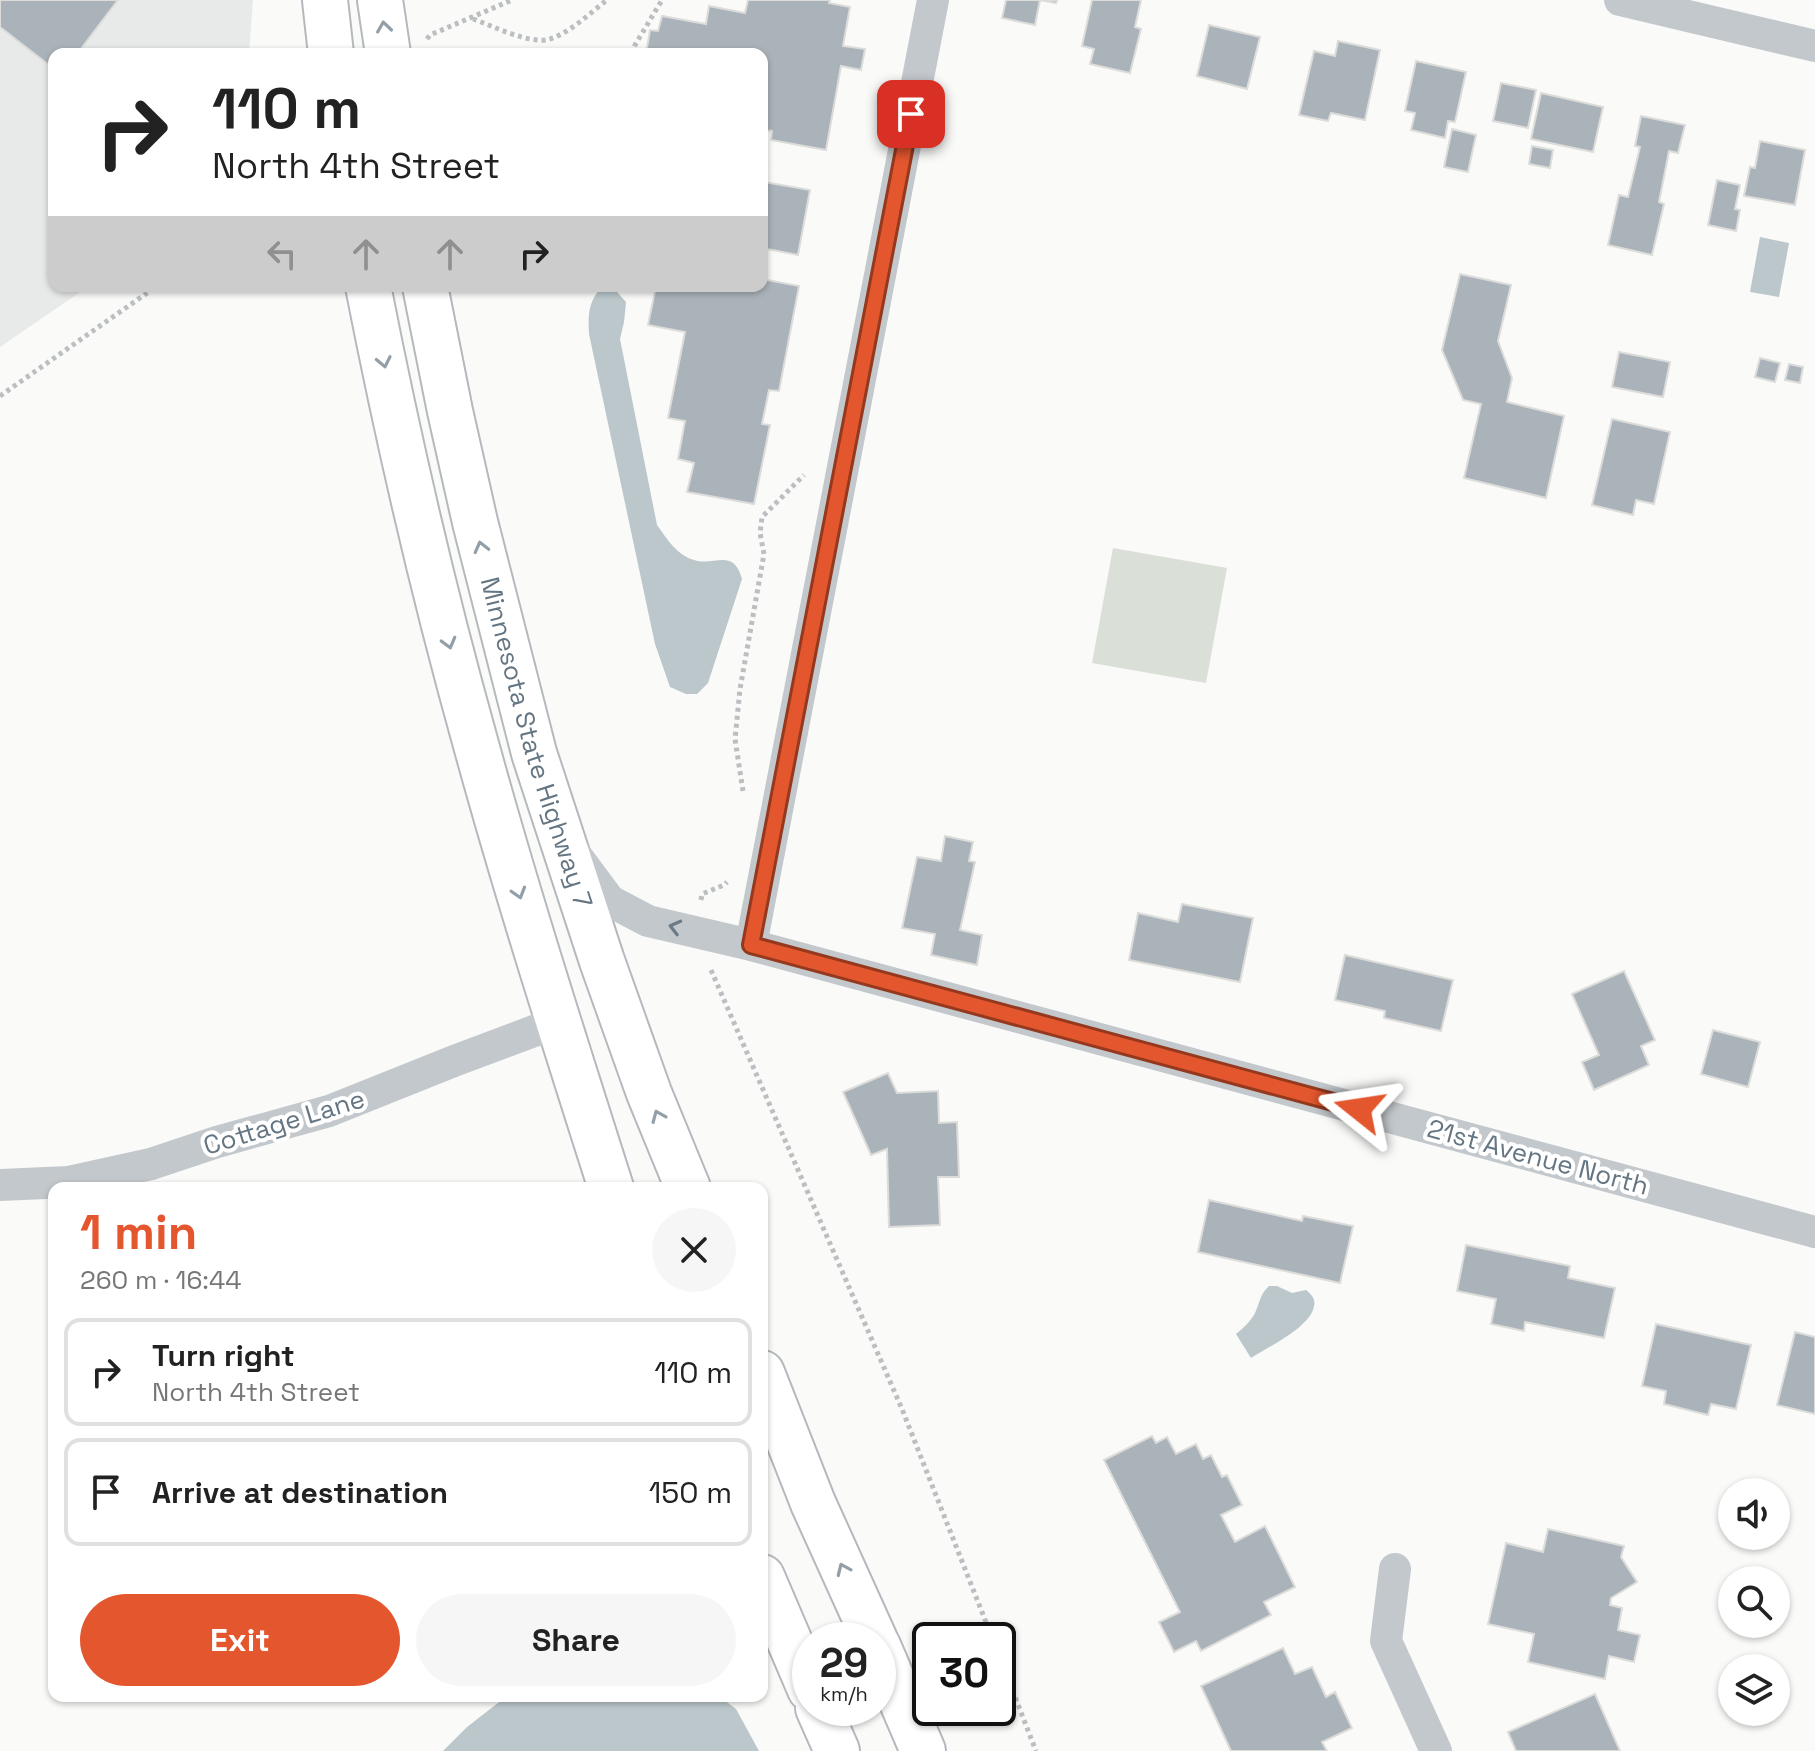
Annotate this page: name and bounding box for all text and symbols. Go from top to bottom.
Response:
one-way arrow [376,20,393,34]
text: 110 m [212,73,361,144]
icon: right [80,80,184,184]
pin [877,80,945,148]
icon: arrive [889,92,933,136]
text: North 4th Street [212,143,500,189]
icon: left [260,232,304,276]
icon: ahead [344,232,388,276]
icon: ahead [428,232,472,276]
icon: right [512,232,556,276]
one-way arrow [375,355,392,369]
one-way arrow [474,541,491,555]
street label: Minnesota State Highway 7 [473,573,600,912]
one-way arrow [439,636,456,649]
one-way arrow [510,886,526,900]
one-way arrow [669,920,683,937]
position arrow [1317,1067,1401,1151]
street label: Cottage Lane [199,1081,369,1163]
one-way arrow [652,1110,668,1124]
street label: 21st Avenue North [1424,1111,1652,1203]
text: 1 min [80,1202,197,1263]
button: close [652,1208,736,1292]
text: 260 m · 16:44 [80,1263,241,1297]
text: Turn right [152,1336,295,1375]
icon: right [84,1350,128,1394]
text: 110 m [654,1353,732,1392]
text: North 4th Street [152,1375,360,1409]
icon: arrive [84,1470,128,1514]
text: Arrive at destination [152,1473,448,1512]
text: 150 m [649,1473,732,1512]
map controls [1718,1478,1790,1726]
button: sound [1718,1478,1790,1550]
one-way arrow [837,1563,853,1577]
button: search [1718,1566,1790,1638]
button: Exit [80,1594,400,1686]
button: Share [416,1594,736,1686]
speed limit sign: 30 [912,1622,1016,1726]
text: 29 [820,1638,868,1689]
button: layers [1718,1654,1790,1726]
text: km/h [820,1681,868,1707]

